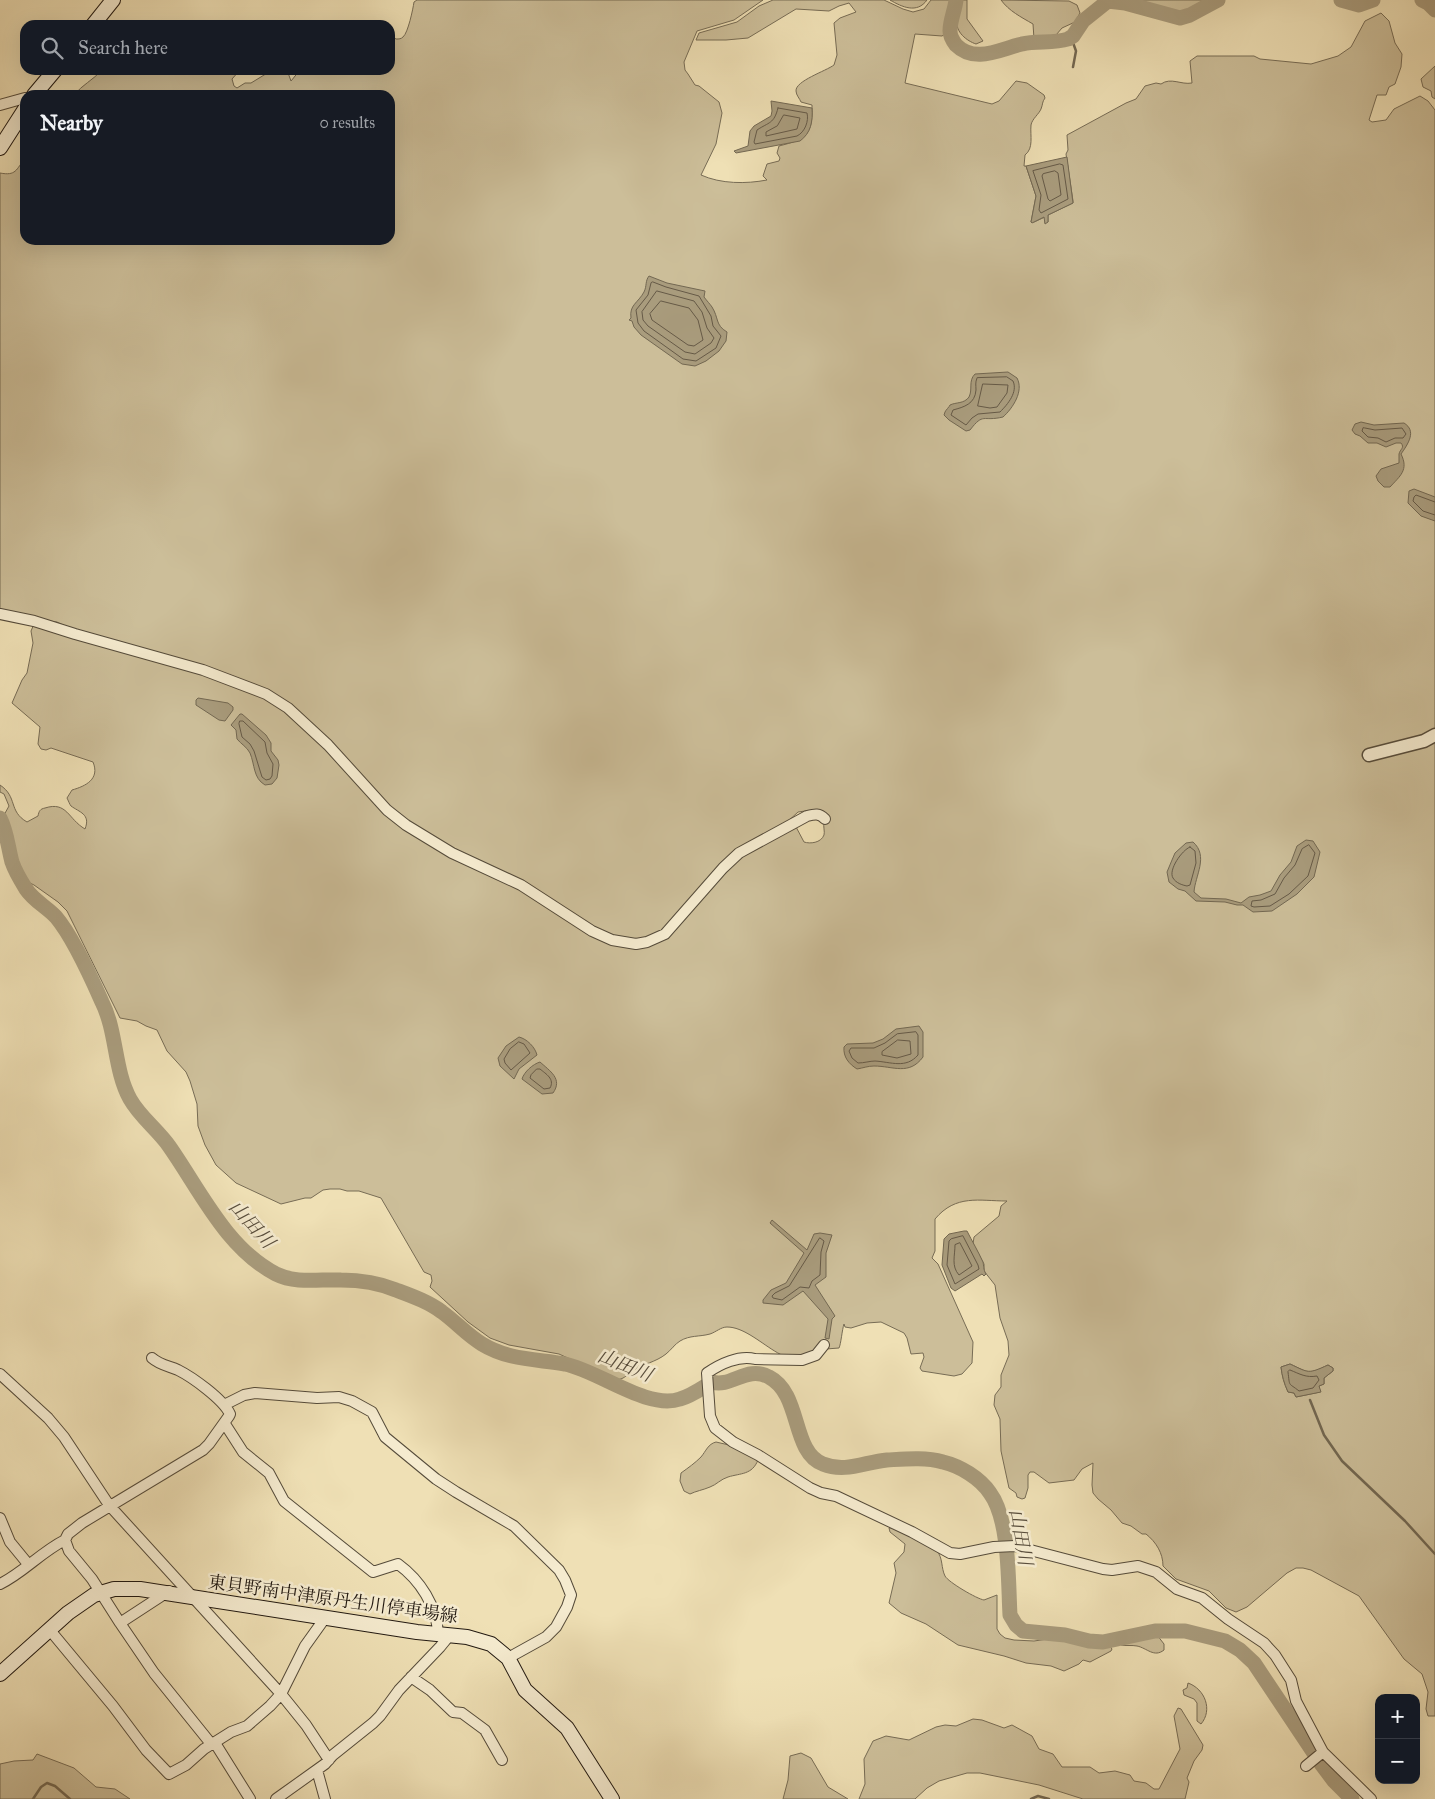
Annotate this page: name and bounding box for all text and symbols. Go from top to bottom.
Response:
search box [20,20,395,75]
icon: search [38,34,66,62]
text: Search here [78,36,168,59]
text: Nearby [40,110,103,136]
text: 0 results [320,113,375,132]
water label: 山田川 [224,1195,281,1254]
water label: 山田川 [594,1344,658,1387]
water label: 山田川 [1005,1507,1038,1569]
street label: 東貝野南中津原丹生川停車場線 [207,1571,459,1627]
map controls [1375,1694,1420,1784]
button: + [1375,1694,1420,1739]
button: − [1375,1739,1420,1784]

